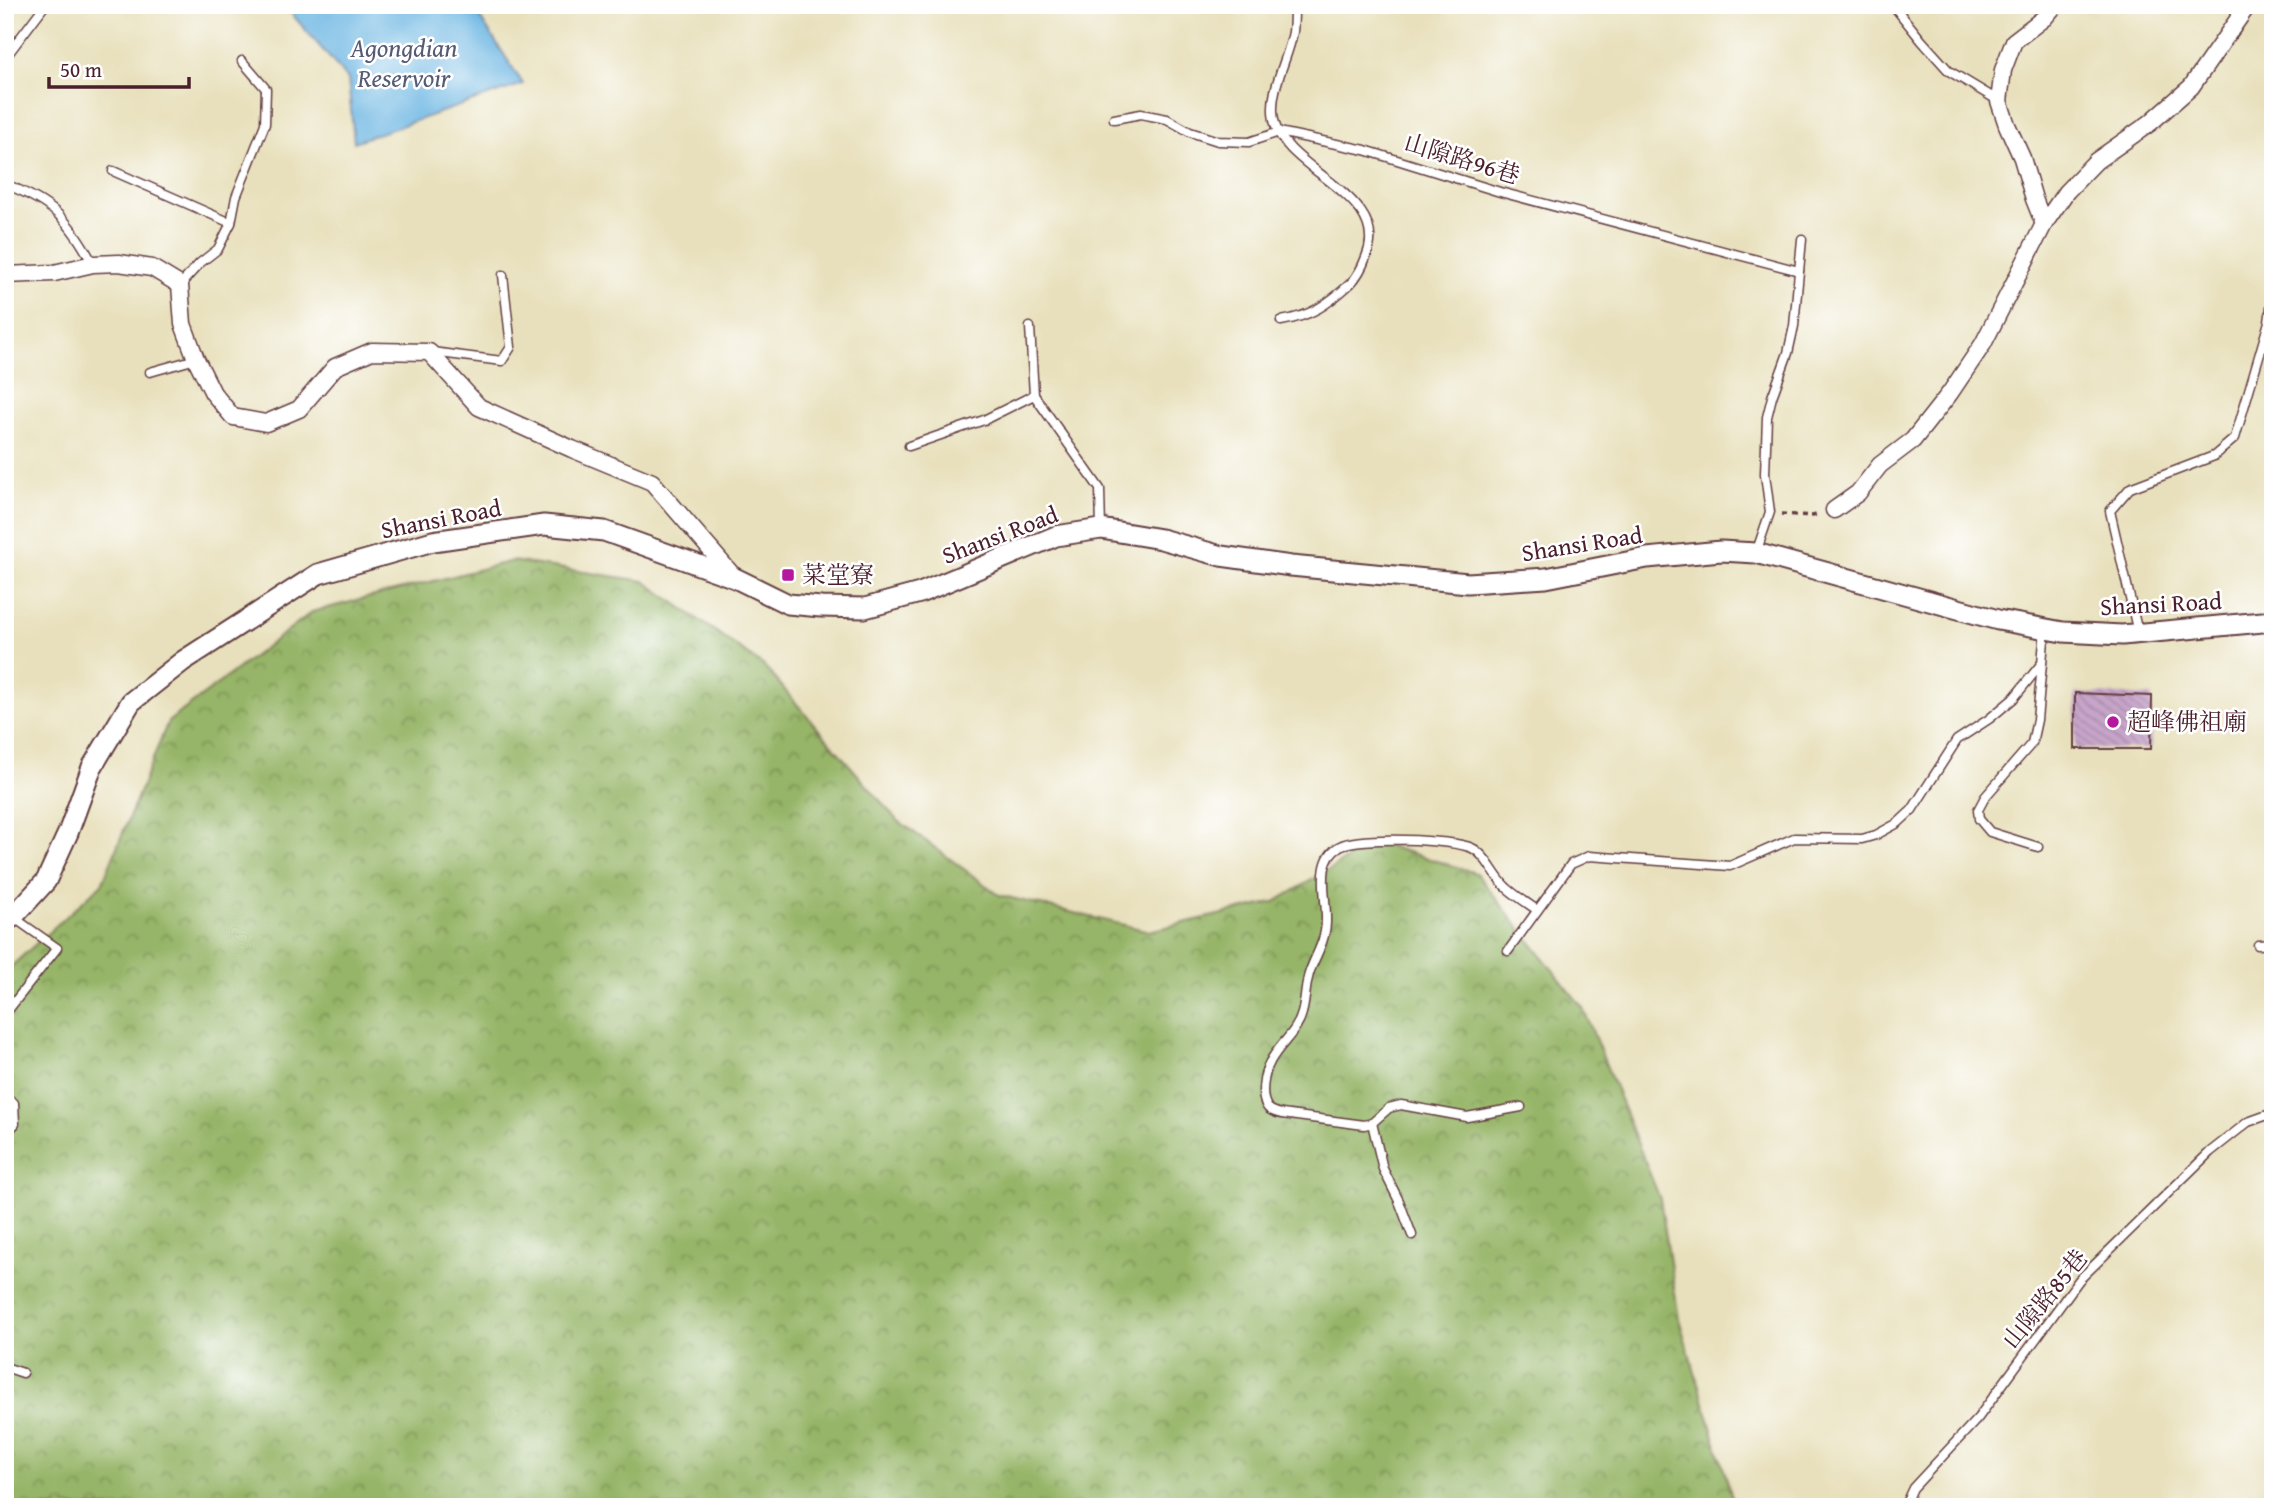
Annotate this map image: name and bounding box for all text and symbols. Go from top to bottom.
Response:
water label: Agongdian Reservoir [350,28,457,97]
scale bar [49,46,189,90]
text: 50 m [60,54,102,85]
street label: 山隙路96巷 [1400,124,1524,193]
street label: Shansi Road [378,490,504,547]
street label: Shansi Road [937,496,1063,573]
street label: Shansi Road [1519,517,1645,570]
place label: 菜堂寮 [802,557,874,592]
marker: 菜堂寮 [780,567,796,583]
street label: Shansi Road [2099,583,2223,624]
place label: 超峰佛祖廟 [2127,704,2247,739]
marker: 超峰佛祖廟 [2105,714,2121,730]
street label: 山隙路85巷 [1994,1241,2096,1356]

